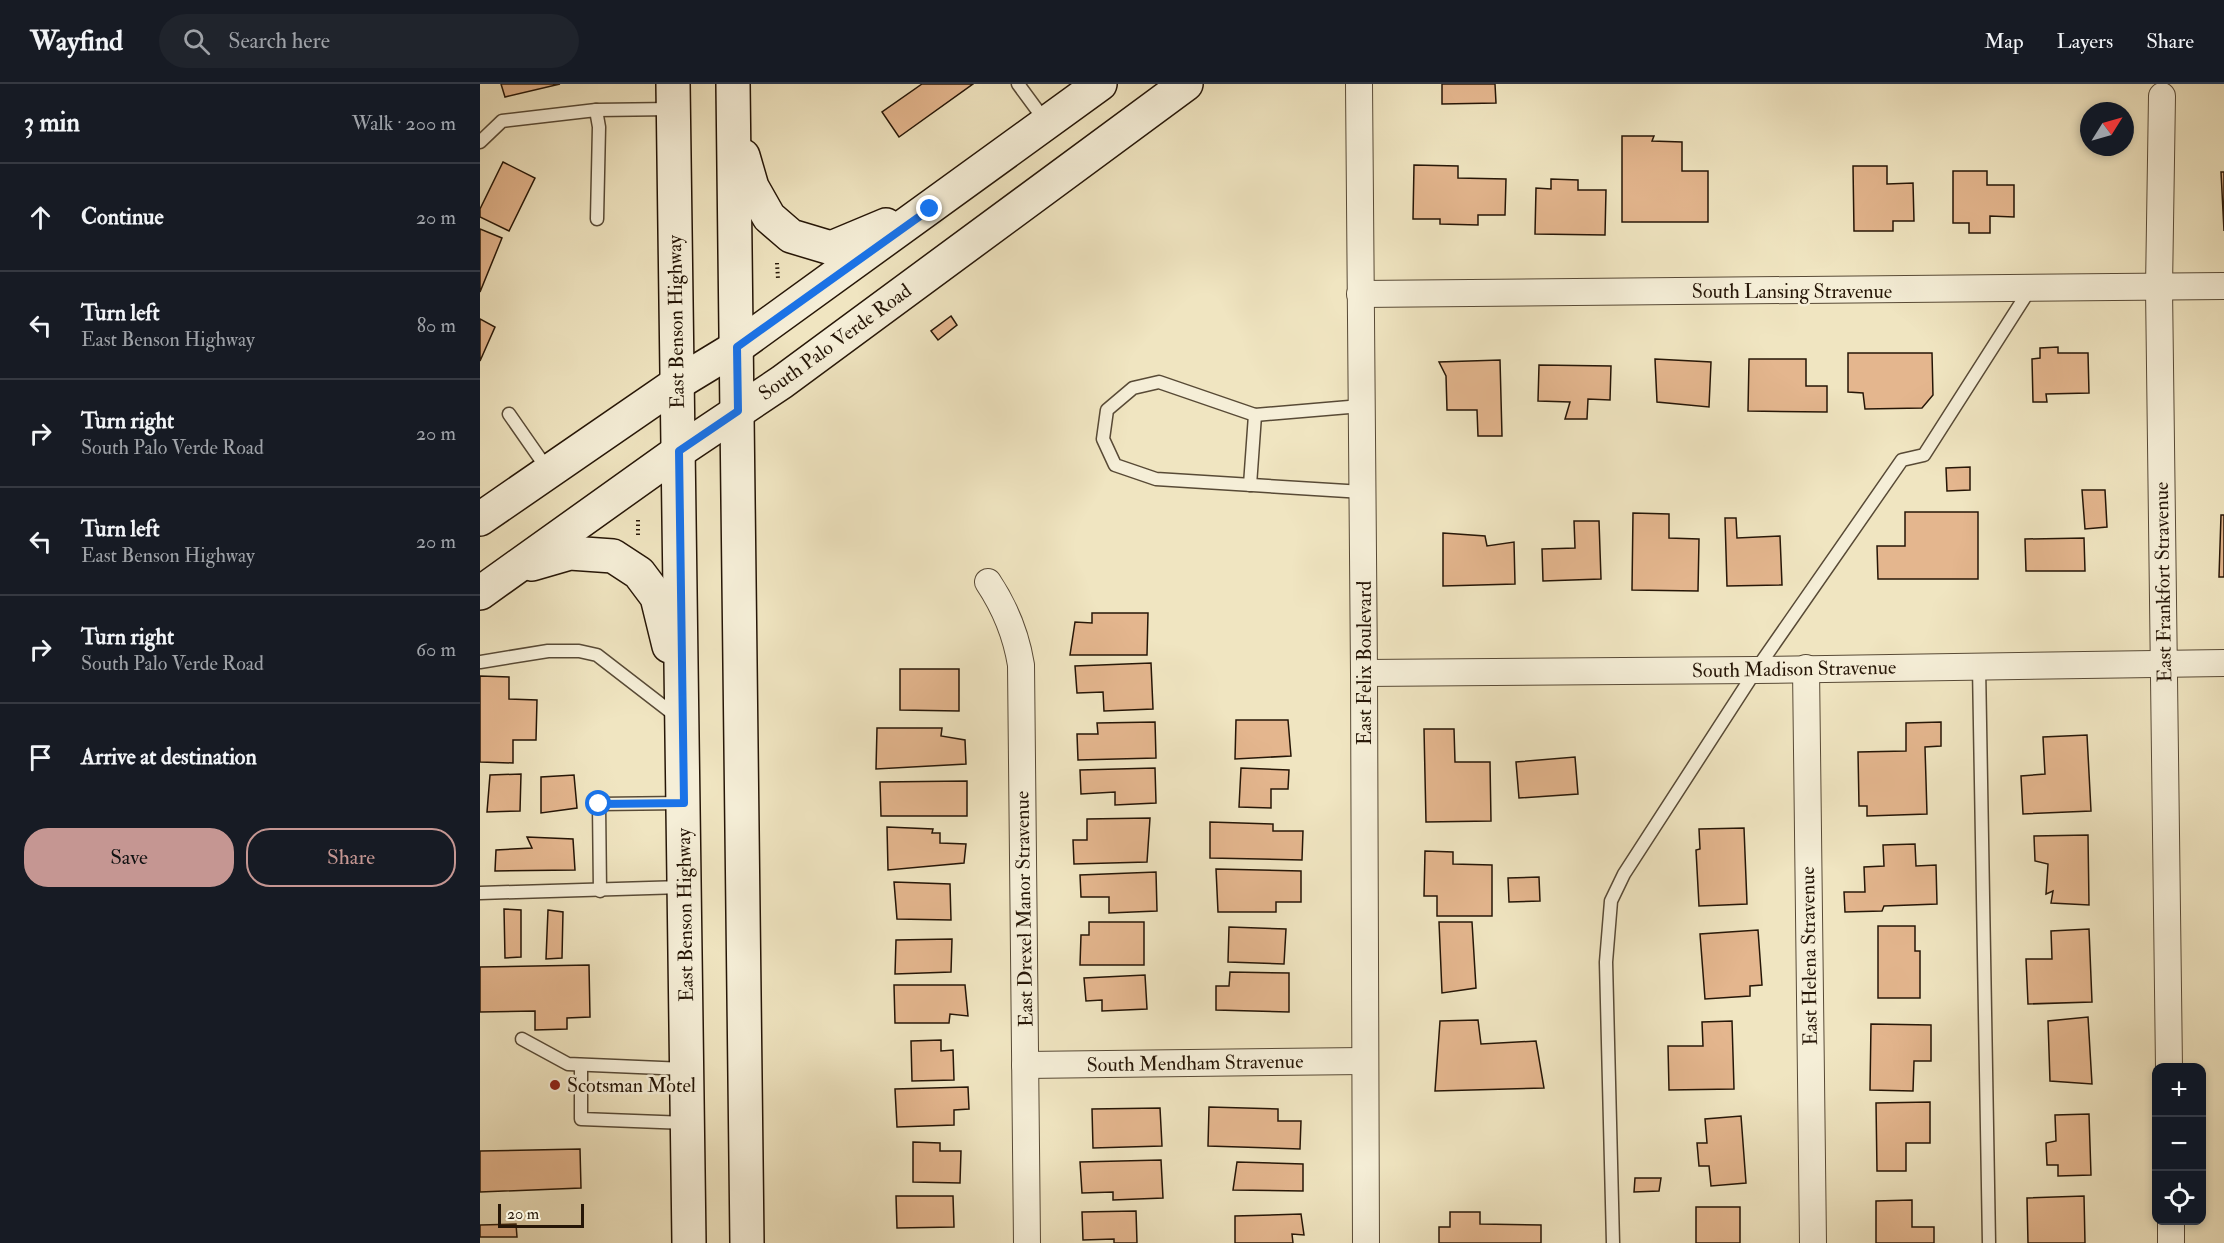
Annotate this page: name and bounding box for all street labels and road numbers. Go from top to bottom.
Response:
street label: East Benson Highway [662,234,690,409]
street label: South Palo Verde Road [754,278,916,406]
street label: South Lansing Stravenue [1692,279,1892,304]
street label: East Frankfort Stravenue [2149,482,2177,682]
street label: East Felix Boulevard [1352,581,1377,745]
street label: South Madison Stravenue [1692,655,1896,683]
street label: East Drexel Manor Stravenue [1009,791,1039,1027]
street label: East Benson Highway [671,827,699,1002]
street label: East Helena Stravenue [1795,866,1823,1046]
street label: South Mendham Stravenue [1086,1049,1304,1077]

